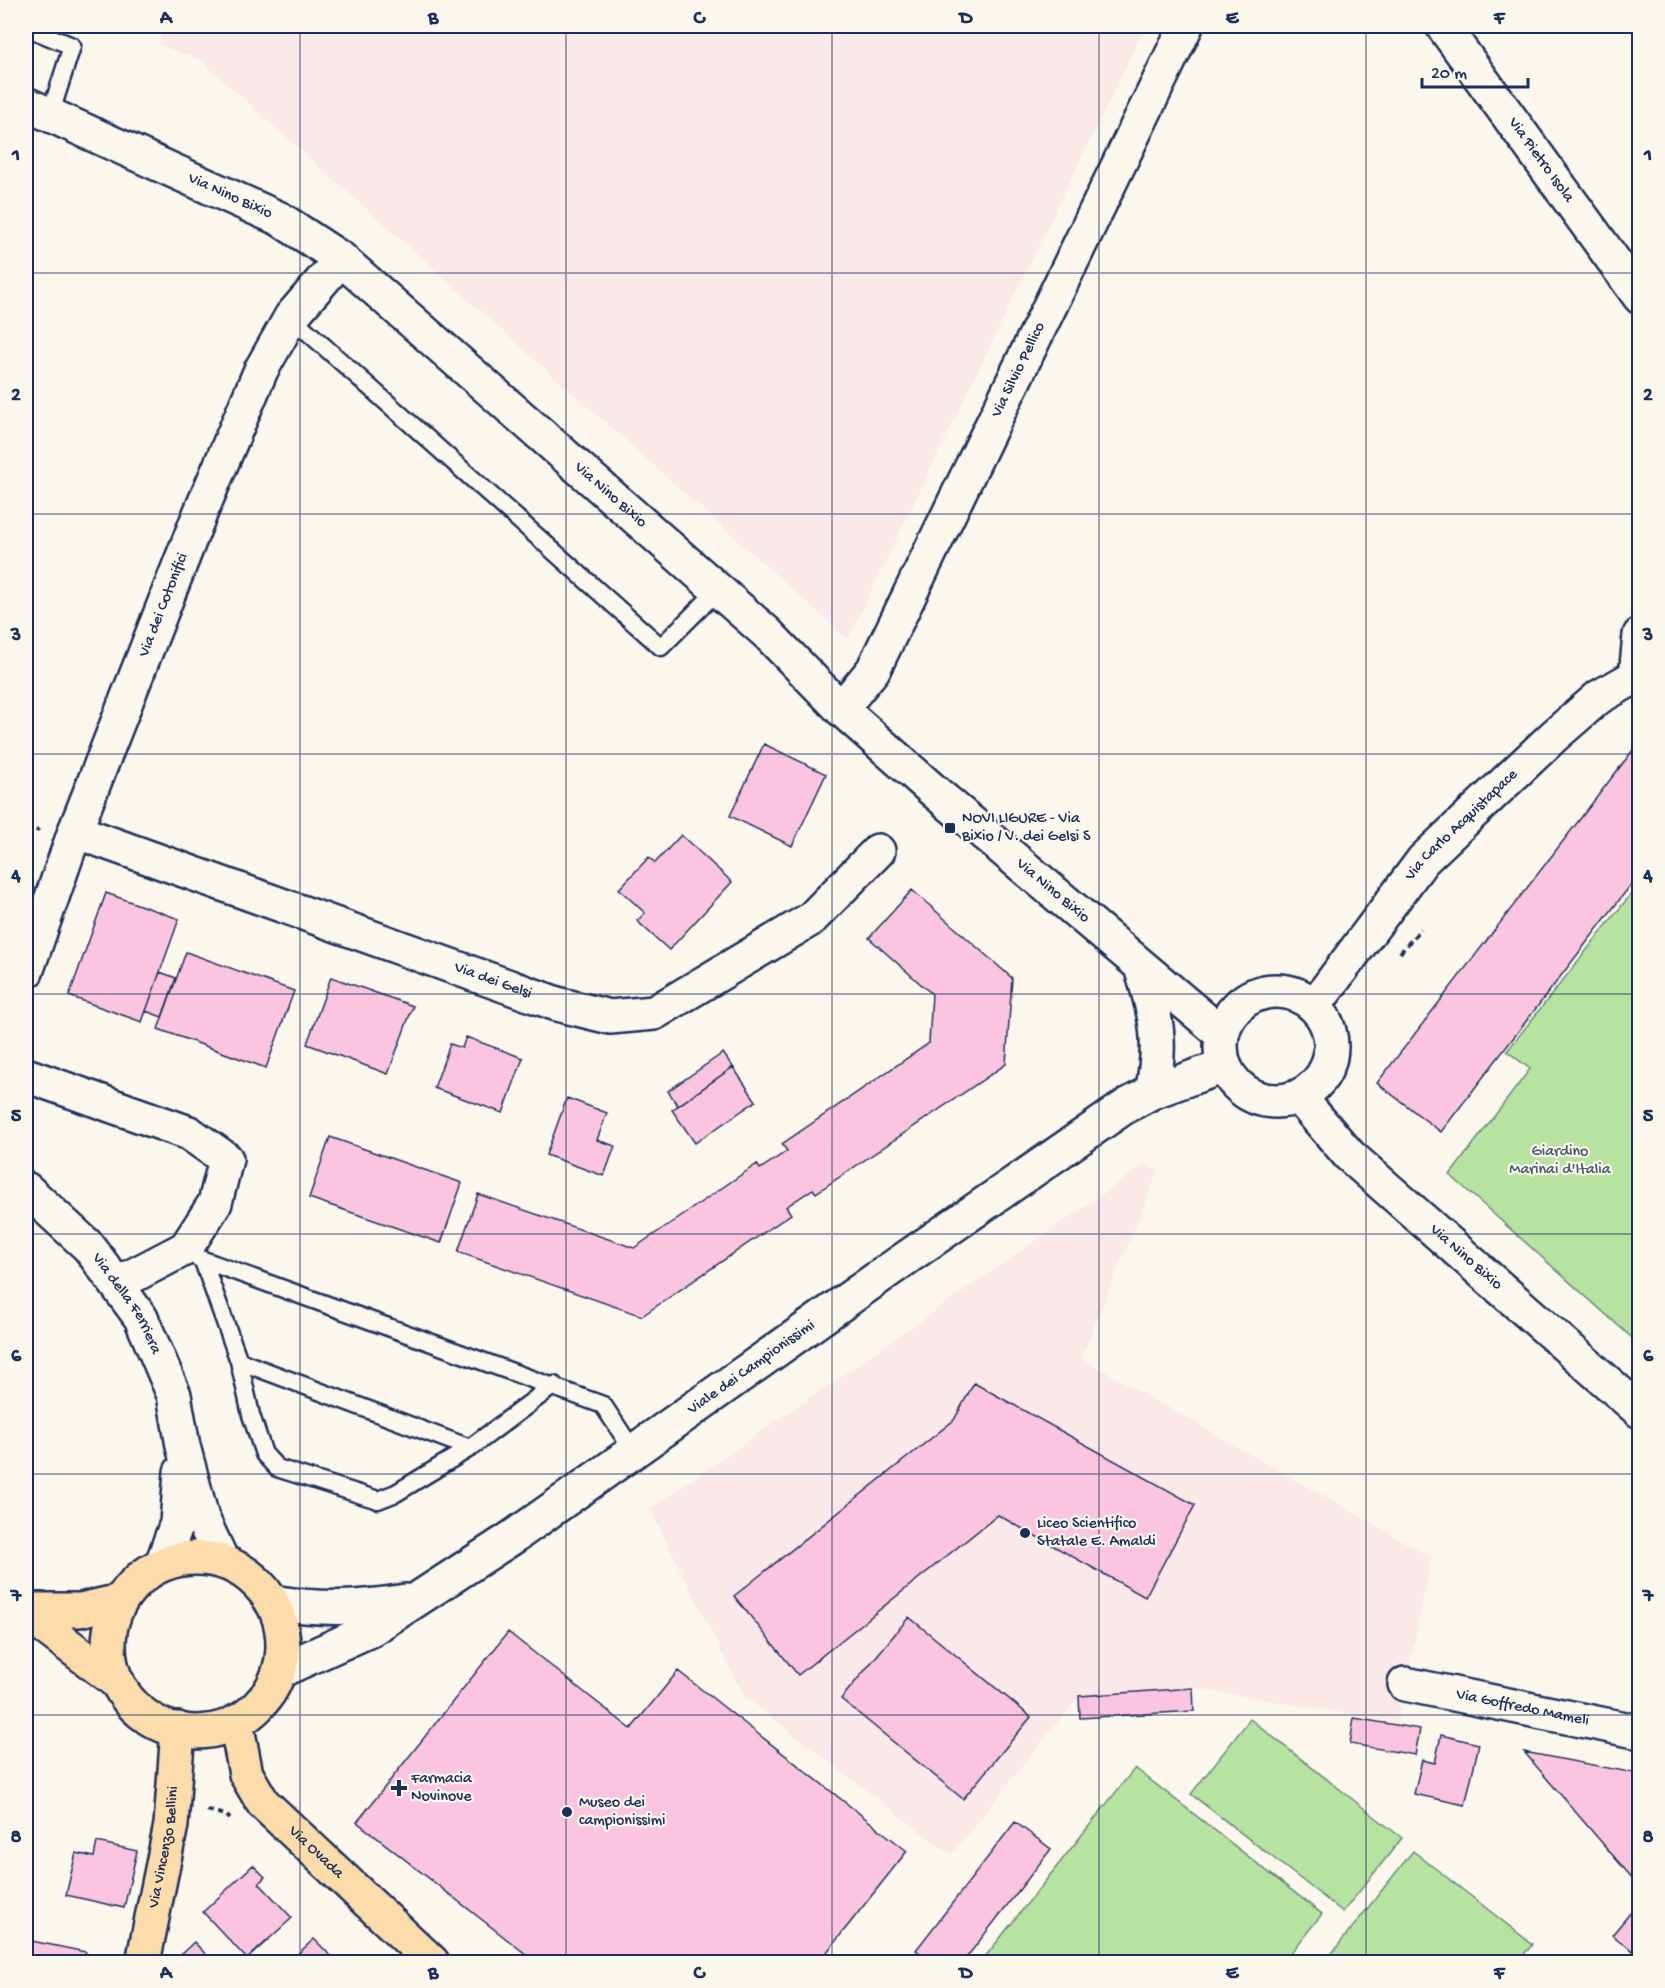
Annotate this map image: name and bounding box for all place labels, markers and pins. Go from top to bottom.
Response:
place label: NOVI LIGURE - Via Bixio / V. dei Gelsi S [961,810,1091,847]
marker: NOVI LIGURE - Via Bixio / V. dei Gelsi S [943,821,957,835]
place label: Liceo Scientifico Statale E. Amaldi [1037,1515,1156,1552]
marker: Liceo Scientifico Statale E. Amaldi [1018,1526,1032,1540]
place label: Farmacia Novinove [410,1770,473,1807]
marker: Farmacia Novinove [392,1781,406,1795]
place label: Museo dei campionissimi [579,1794,665,1831]
marker: Museo dei campionissimi [560,1805,574,1819]

